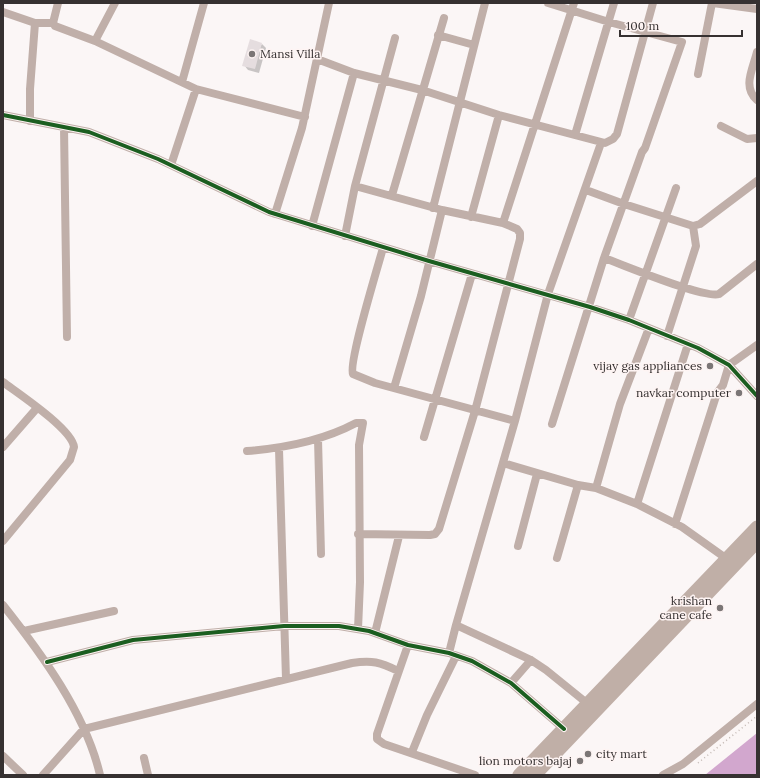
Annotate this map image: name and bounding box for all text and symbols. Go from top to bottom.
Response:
scale bar [620,12,742,38]
text: 100 m [626,18,659,33]
place label: Mansi Villa [260,46,320,61]
marker: Mansi Villa [247,49,257,59]
place label: vijay gas appliances [593,358,702,373]
marker: vijay gas appliances [705,361,715,371]
place label: navkar computer [636,385,732,400]
marker: navkar computer [734,388,744,398]
place label: krishan cane cafe [659,593,712,622]
marker: krishan cane cafe [715,603,725,613]
place label: city mart [596,746,647,761]
marker: city mart [583,749,593,759]
place label: lion motors bajaj [479,753,572,768]
marker: lion motors bajaj [575,756,585,766]

